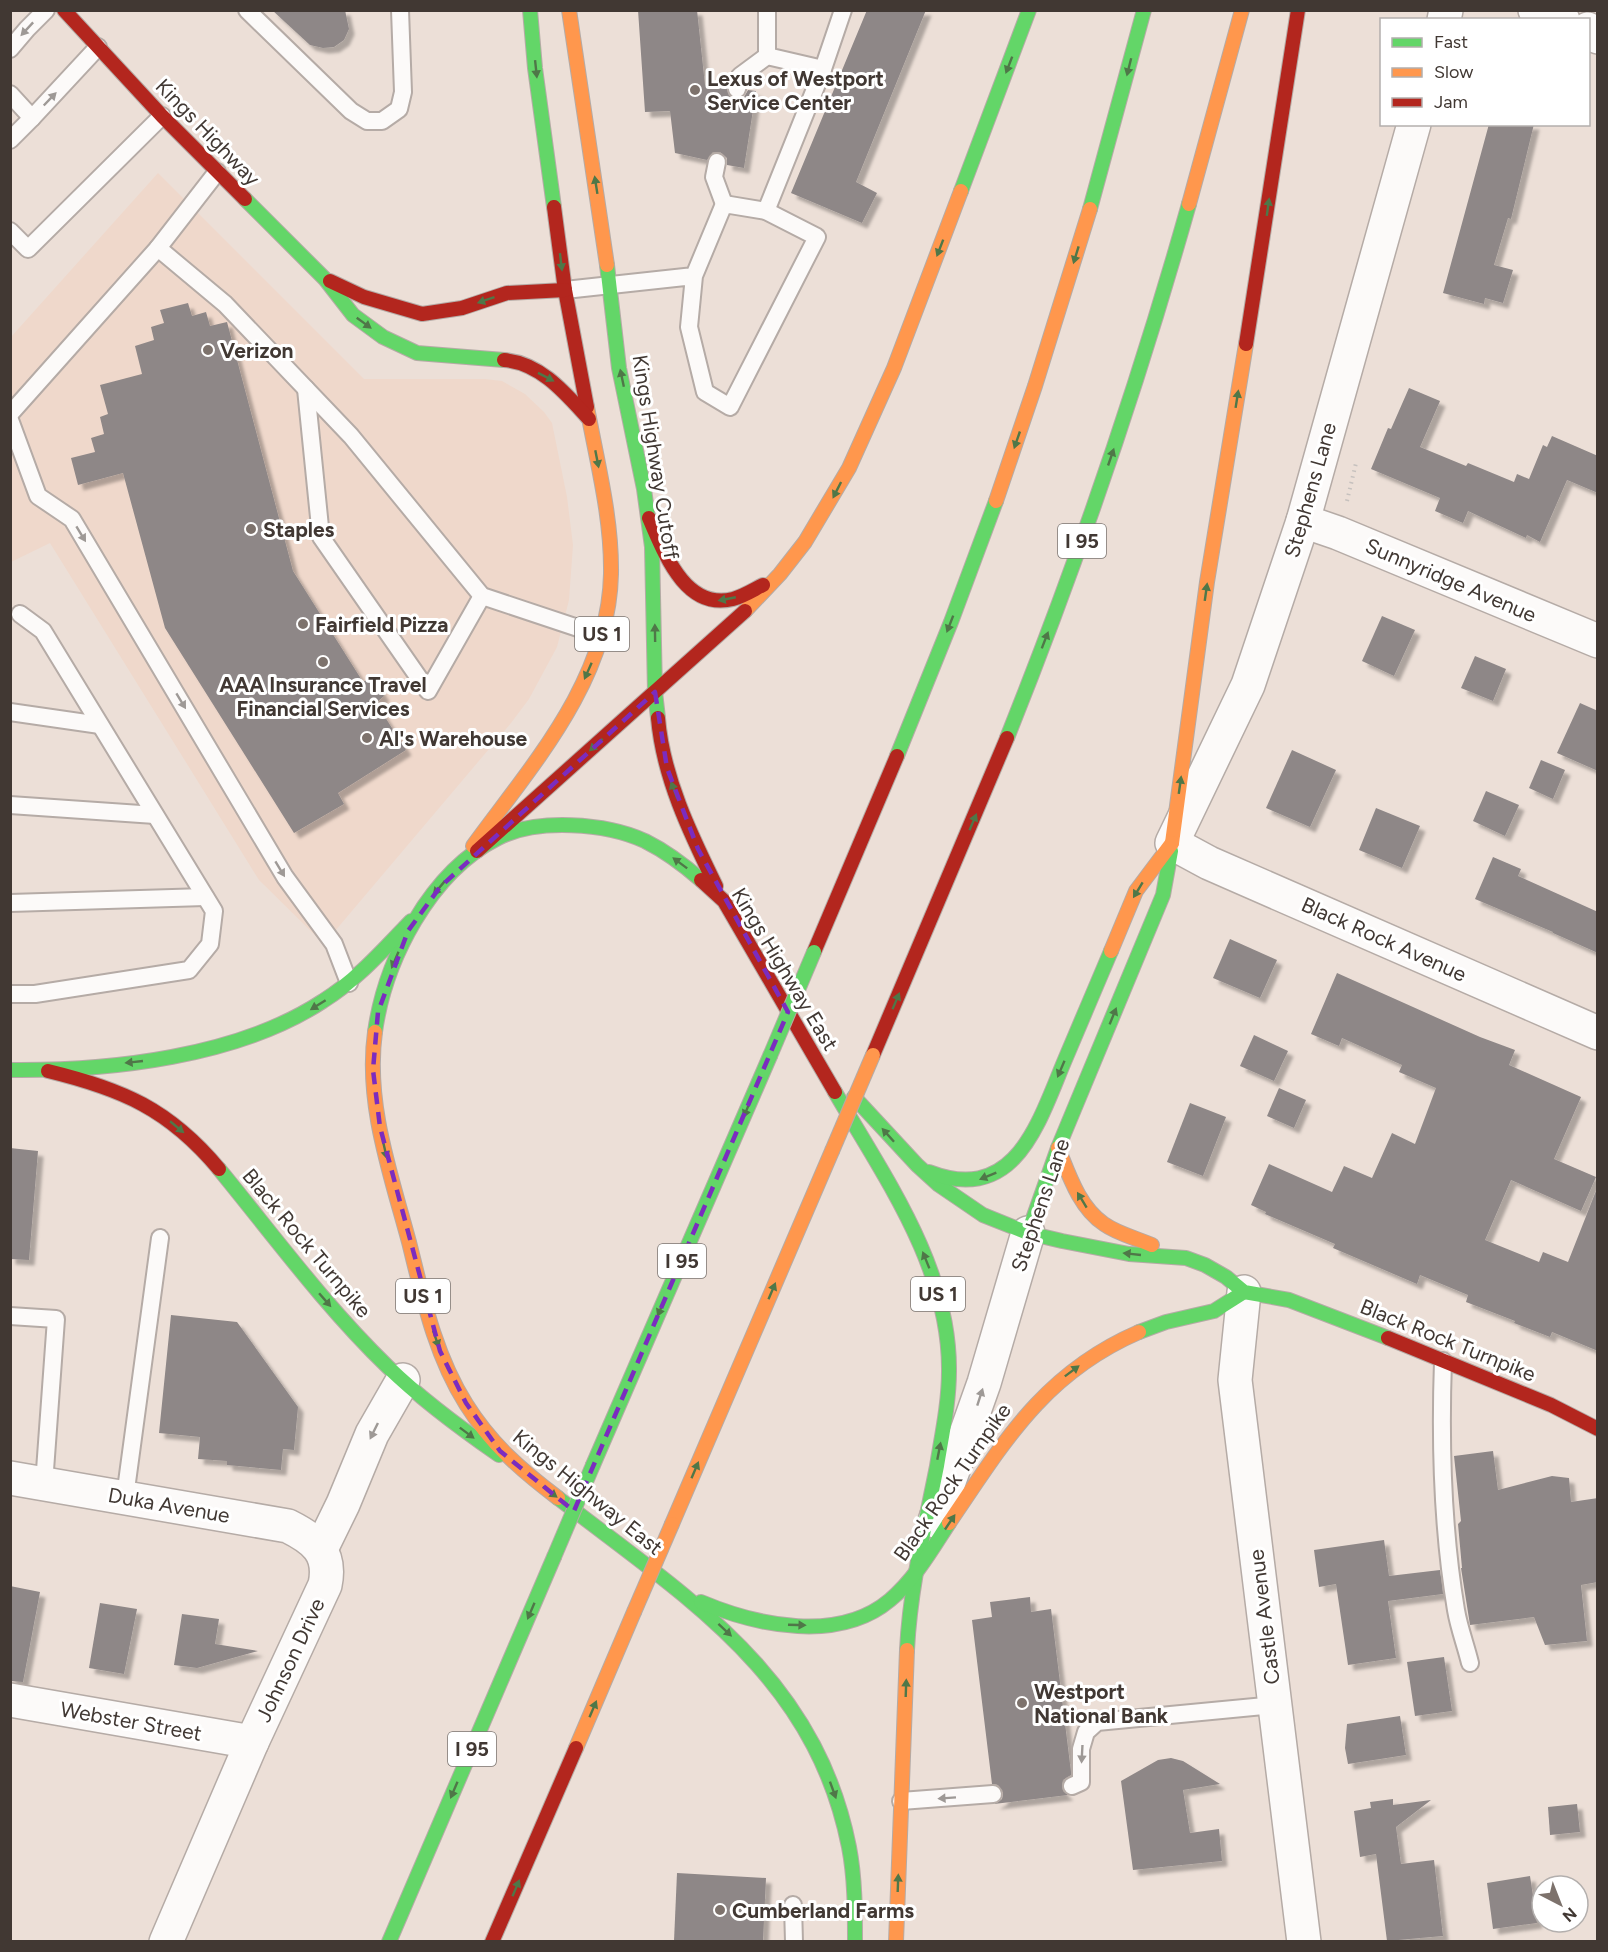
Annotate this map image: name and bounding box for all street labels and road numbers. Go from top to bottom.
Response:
street label: Kings Highway [151,73,265,191]
street label: Kings Highway Cutoff [627,353,685,561]
street label: Stephens Lane [1279,420,1341,560]
road number: I 95 [1058,524,1106,558]
street label: Sunnyridge Avenue [1362,533,1540,627]
road number: US 1 [575,617,629,651]
street label: Kings Highway East [727,883,843,1055]
street label: Black Rock Avenue [1298,891,1470,987]
street label: Stephens Lane [1005,1135,1075,1275]
street label: Black Rock Turnpike [237,1163,377,1323]
road number: I 95 [658,1244,706,1278]
road number: US 1 [911,1277,965,1311]
road number: US 1 [396,1279,450,1313]
street label: Black Rock Turnpike [1357,1293,1539,1387]
street label: Black Rock Turnpike [888,1398,1016,1566]
street label: Kings Highway East [508,1424,668,1560]
street label: Duka Avenue [106,1482,232,1528]
street label: Castle Avenue [1243,1548,1285,1686]
street label: Johnson Drive [250,1594,330,1726]
street label: Webster Street [58,1696,204,1746]
road number: I 95 [448,1732,496,1766]

